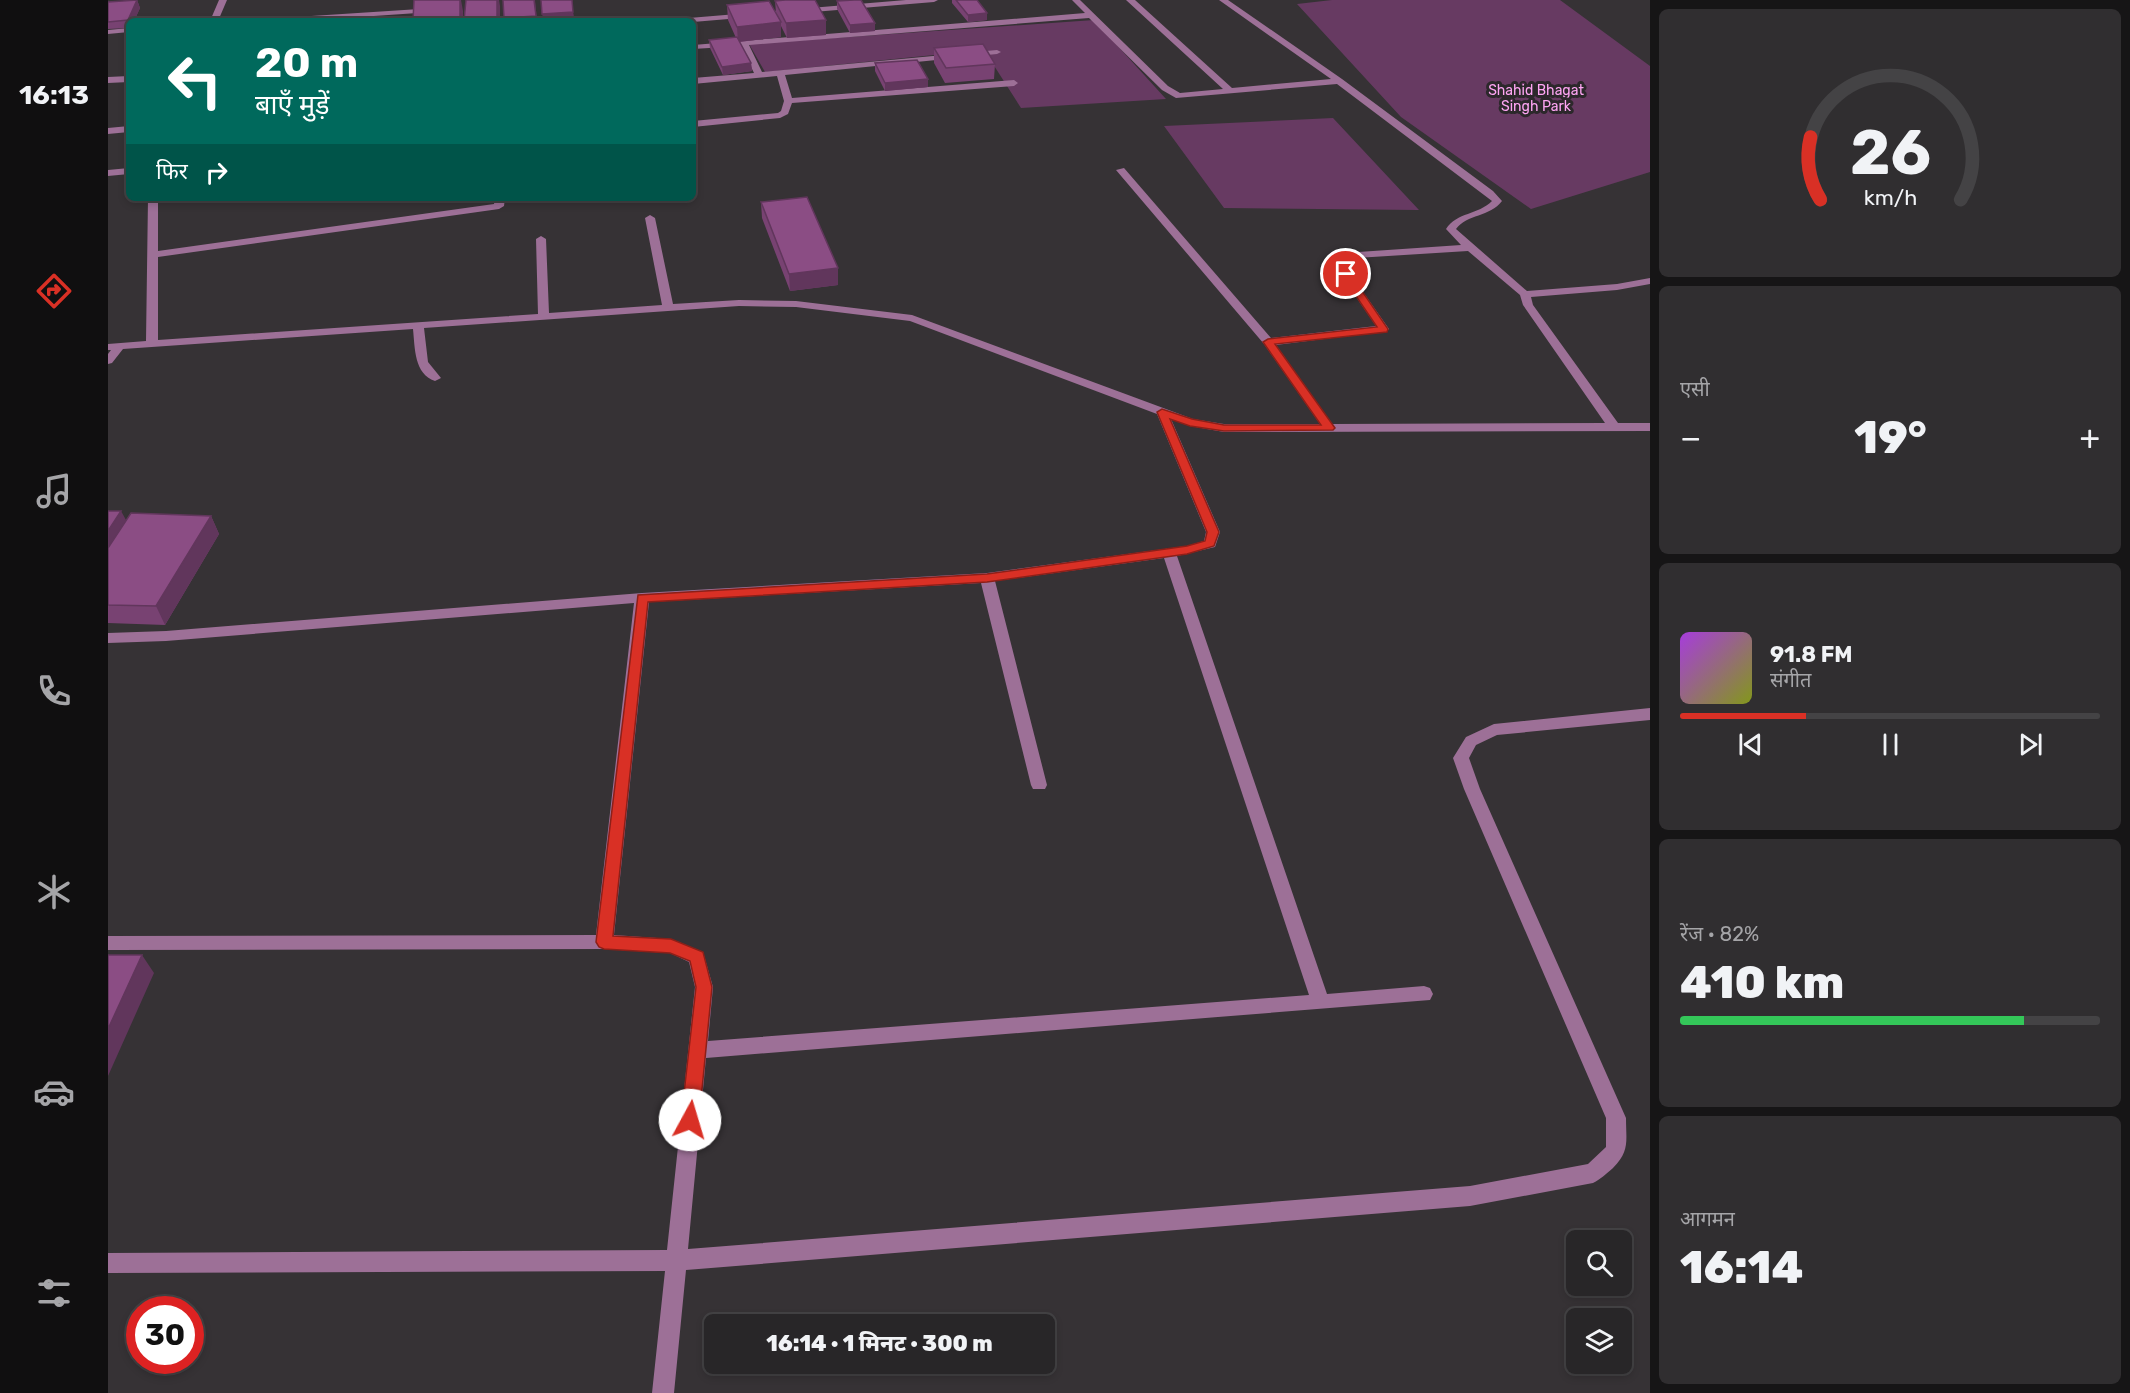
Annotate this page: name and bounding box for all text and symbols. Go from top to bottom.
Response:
text: 20 m [255,38,358,88]
icon: left [156,42,234,120]
text: 16:13 [19,79,89,111]
park label: Shahid Bhagat Singh Park [1488,82,1584,115]
text: बाएँ मुड़ें [255,89,330,121]
text: 26 [1849,116,1931,190]
icon: right [200,156,233,189]
text: फिर [156,158,188,185]
text: km/h [1863,185,1917,210]
pin [1320,248,1371,299]
icon: arrive [1329,257,1362,290]
icon: directions [33,270,75,312]
text: एसी [1680,377,1710,401]
text: 19° [1854,411,1927,464]
text: − [1680,418,1701,457]
text: + [2079,418,2100,457]
icon: music [33,470,75,512]
text: 91.8 FM [1770,641,1853,668]
text: संगीत [1770,668,1811,692]
icon: phone [33,670,75,712]
icon: previous [1734,728,1767,761]
icon: pause [1874,728,1907,761]
icon: next [2014,728,2047,761]
icon: climate [33,871,75,913]
text: रेंज · 82% [1680,922,1759,946]
text: 410 km [1680,956,1844,1009]
icon: car [33,1071,75,1113]
position arrow [658,1088,722,1152]
text: आगमन [1680,1207,1735,1231]
map controls [1566,1230,1632,1374]
button: search [1566,1230,1632,1296]
text: 16:14 [1680,1241,1803,1294]
icon: filters [33,1272,75,1314]
speed limit sign: 30 [126,1296,204,1374]
button: layers [1566,1308,1632,1374]
text: 16:14 · 1 मिनट · 300 m [766,1330,993,1357]

